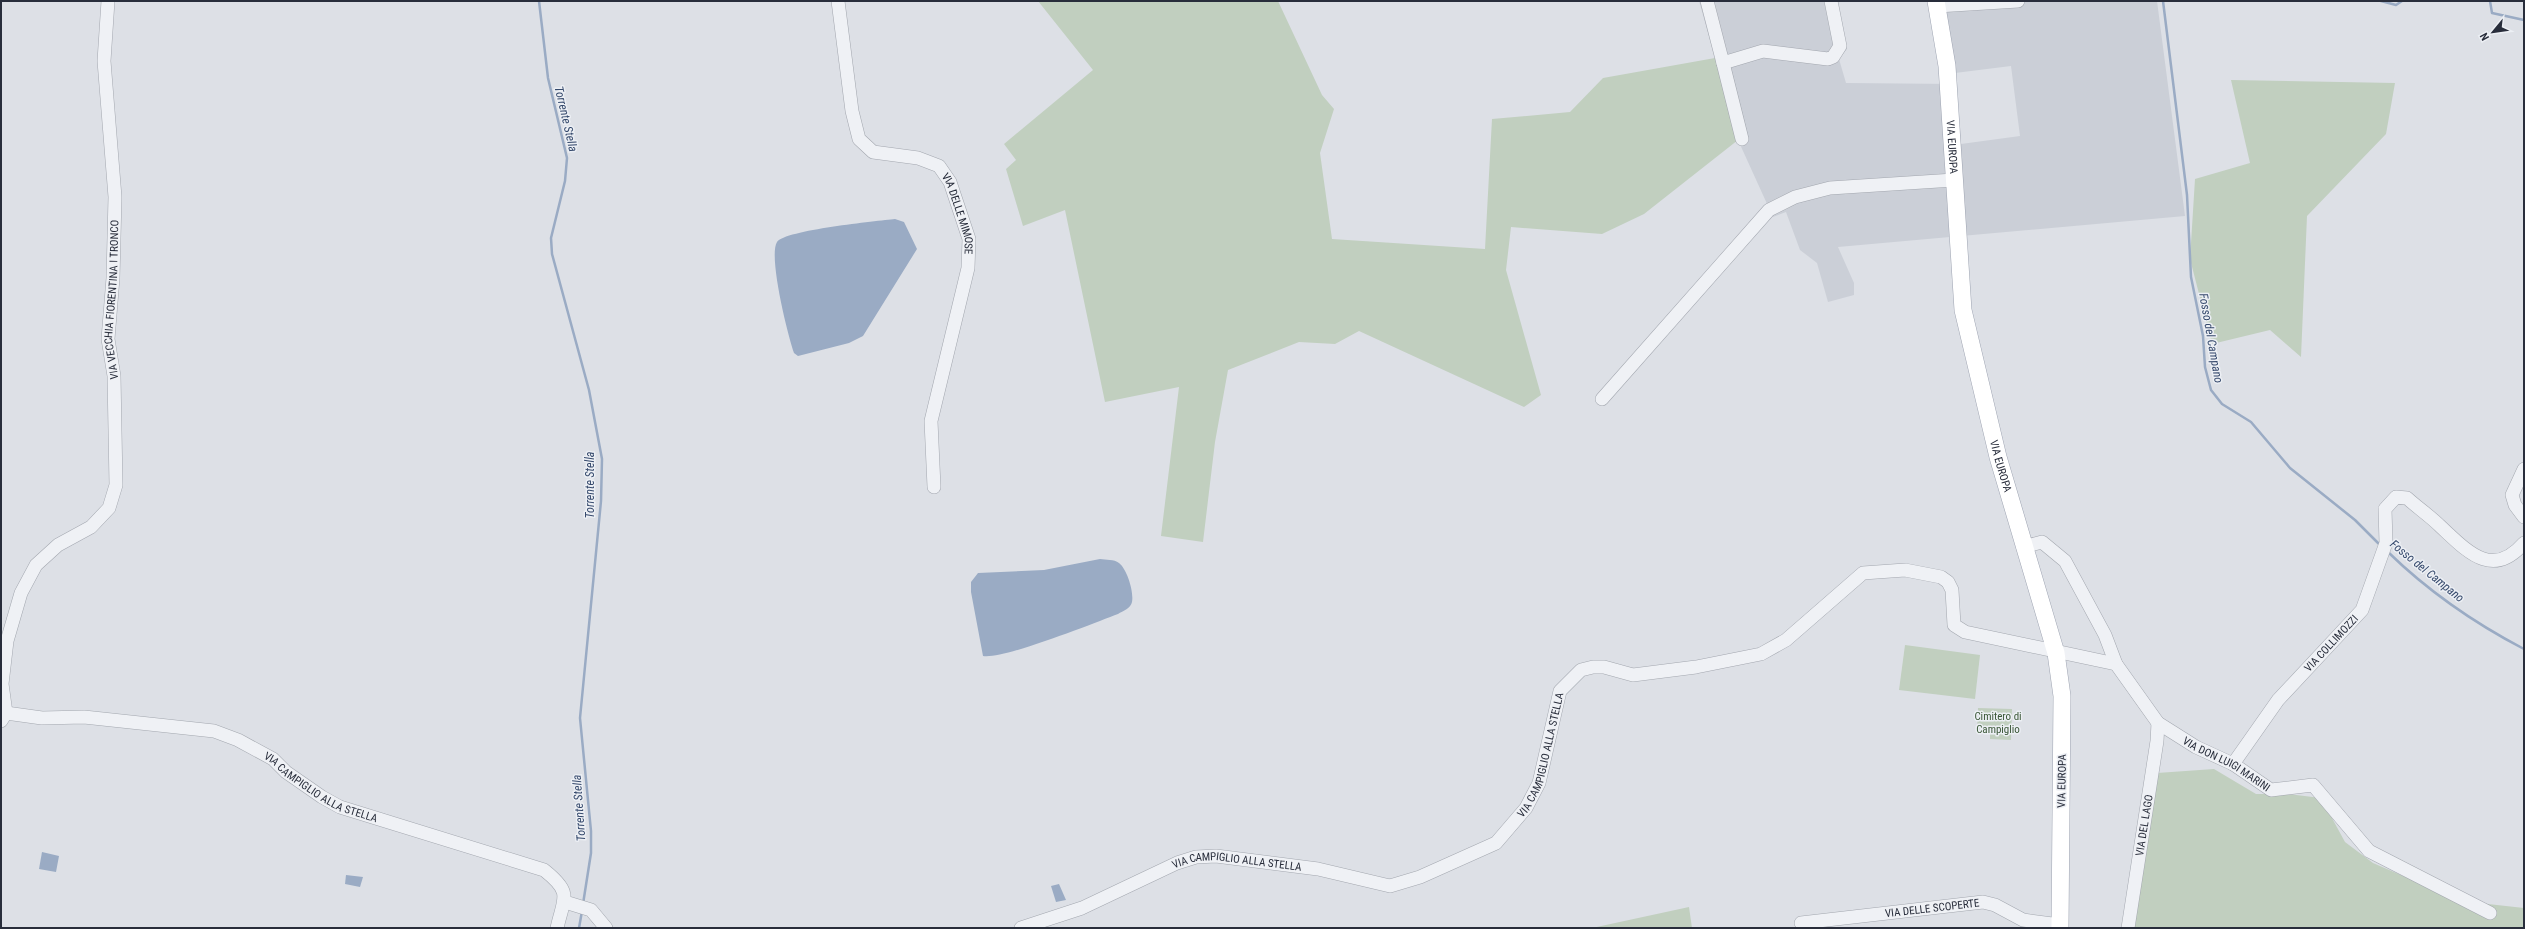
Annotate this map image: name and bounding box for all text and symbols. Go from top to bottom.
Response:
north arrow [2473,12,2513,52]
text: N [2477,30,2492,43]
water label: Torrente Stella [552,85,580,153]
street label: VIA EUROPA [1944,120,1961,175]
street label: VIA DELLE MIMOSE [939,170,976,255]
street label: VIA VECCHIA FIORENTINA I TRONCO [101,220,121,380]
water label: Fosso del Campano [2196,292,2226,384]
street label: VIA EUROPA [1988,439,2015,494]
water label: Torrente Stella [583,452,597,518]
water label: Fosso del Campano [2387,537,2467,605]
street label: VIA COLLIMOZZI [2301,612,2361,674]
street label: VIA CAMPIGLIO ALLA STELLA [1514,691,1566,820]
park label: Cimitero di Campiglio [1974,710,2022,736]
street label: VIA DON LUIGI MARINI [2180,734,2273,794]
street label: VIA CAMPIGLIO ALLA STELLA [262,749,380,825]
street label: VIA EUROPA [2055,753,2069,808]
water label: Torrente Stella [570,774,588,842]
street label: VIA DEL LAGO [2133,794,2155,857]
street label: VIA CAMPIGLIO ALLA STELLA [1170,849,1303,873]
street label: VIA DELLE SCOPERTE [1884,896,1981,920]

